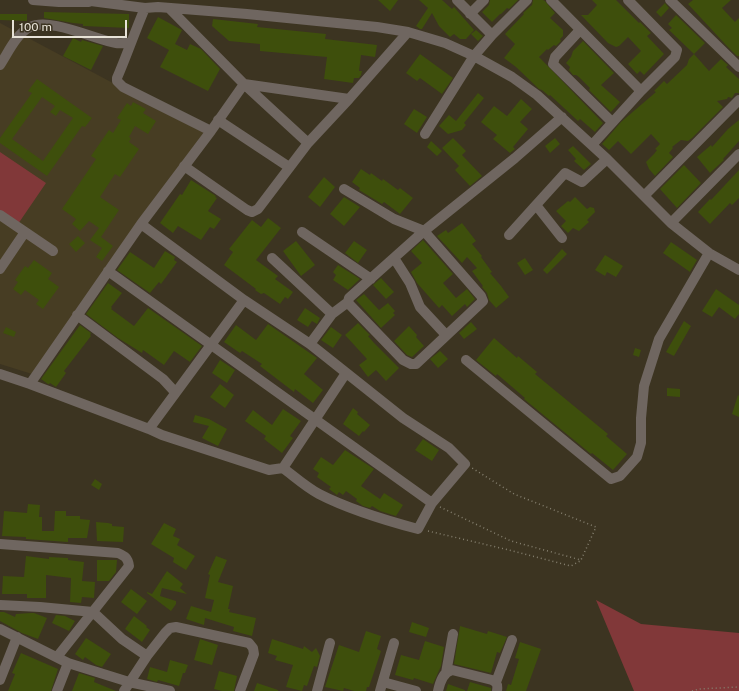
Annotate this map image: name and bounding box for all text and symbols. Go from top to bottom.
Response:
scale bar [14,12,129,38]
text: 100 m [19,20,52,34]

